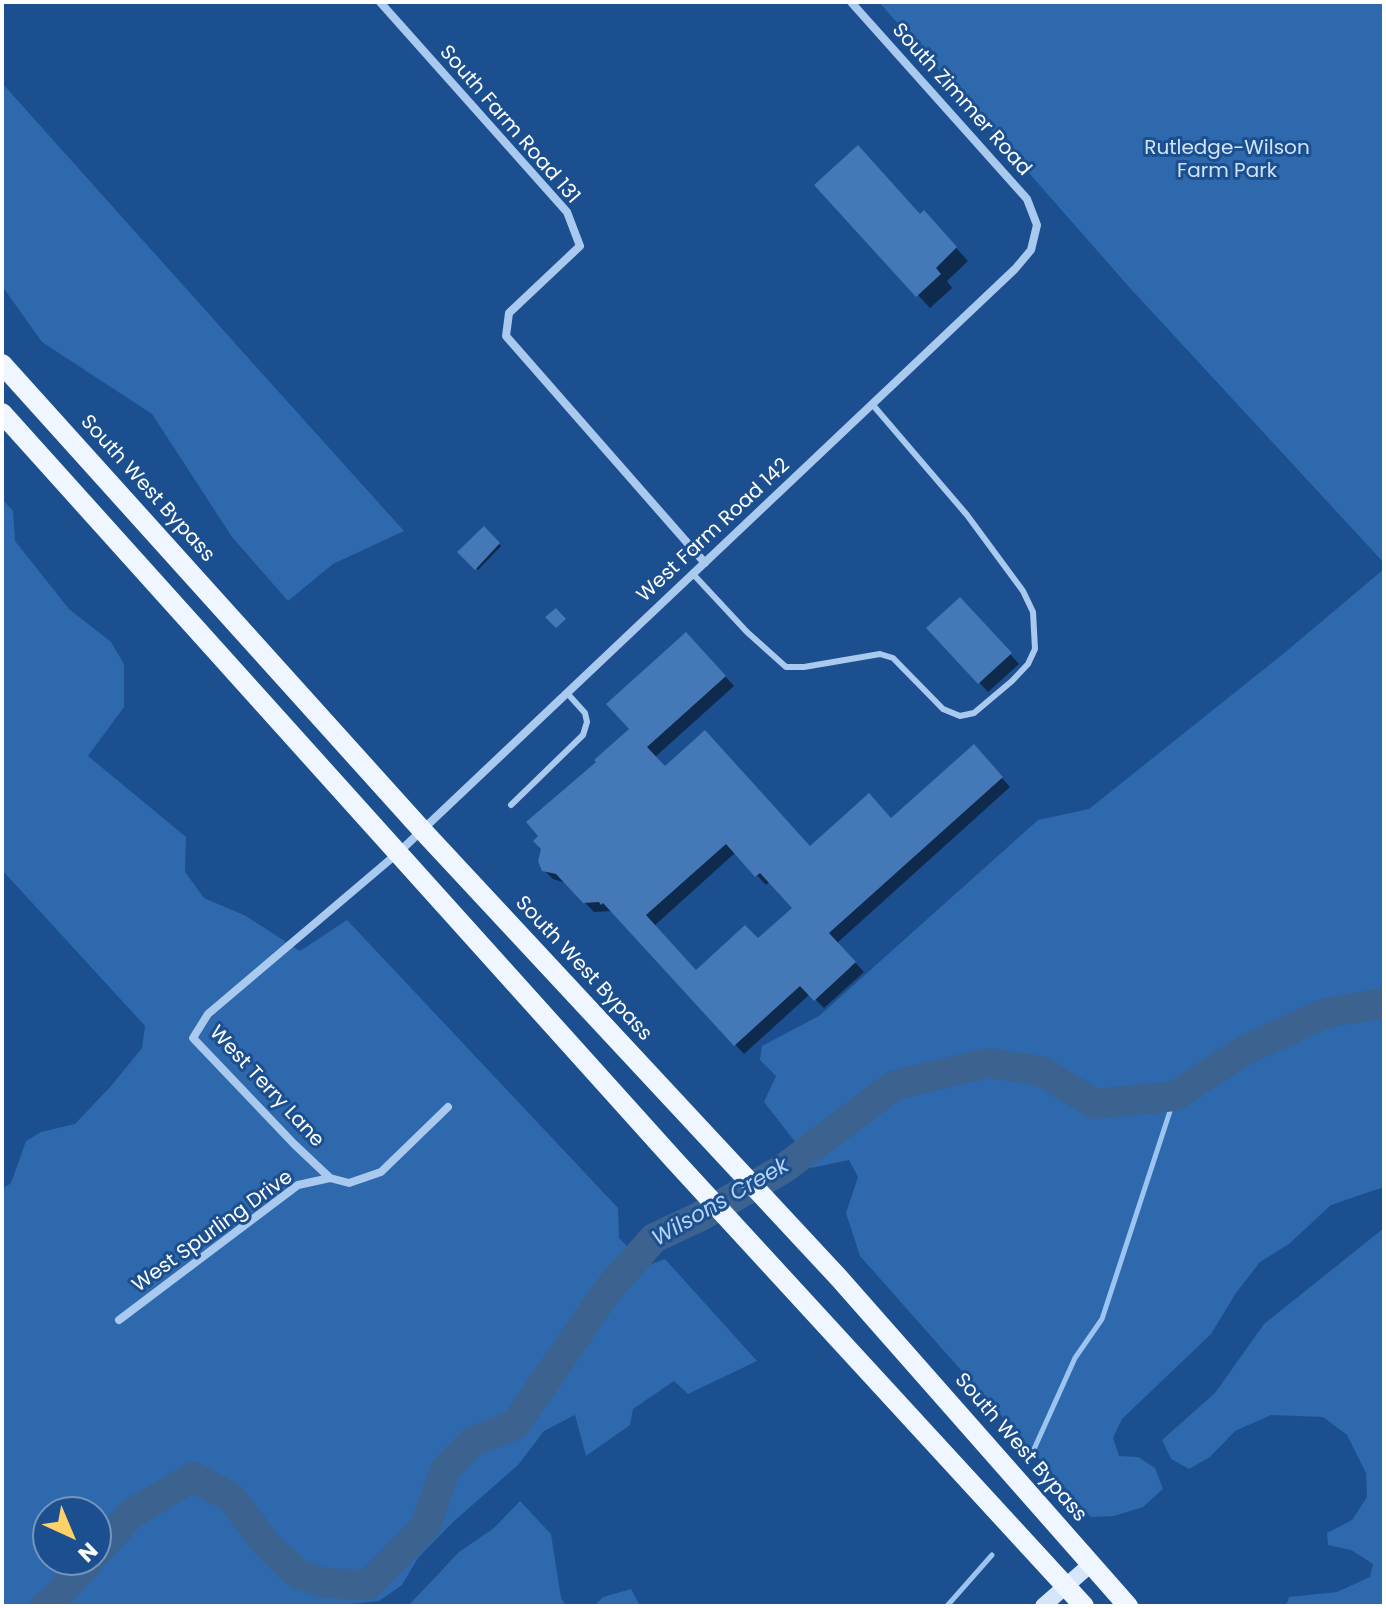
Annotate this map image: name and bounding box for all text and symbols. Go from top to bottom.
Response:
street label: South Zimmer Road [886,19,1036,181]
street label: South Farm Road 131 [434,41,584,209]
park label: Rutledge-Wilson Farm Park [1144,137,1310,184]
street label: South West Bypass [75,411,219,567]
street label: West Farm Road 142 [633,454,795,608]
street label: South West Bypass [510,892,656,1046]
street label: West Terry Lane [204,1021,328,1153]
water label: Wilsons Creek [648,1153,794,1253]
street label: West Spurling Drive [128,1166,298,1298]
street label: South West Bypass [949,1369,1091,1527]
north arrow [32,1496,112,1576]
text: N [71,1535,104,1569]

